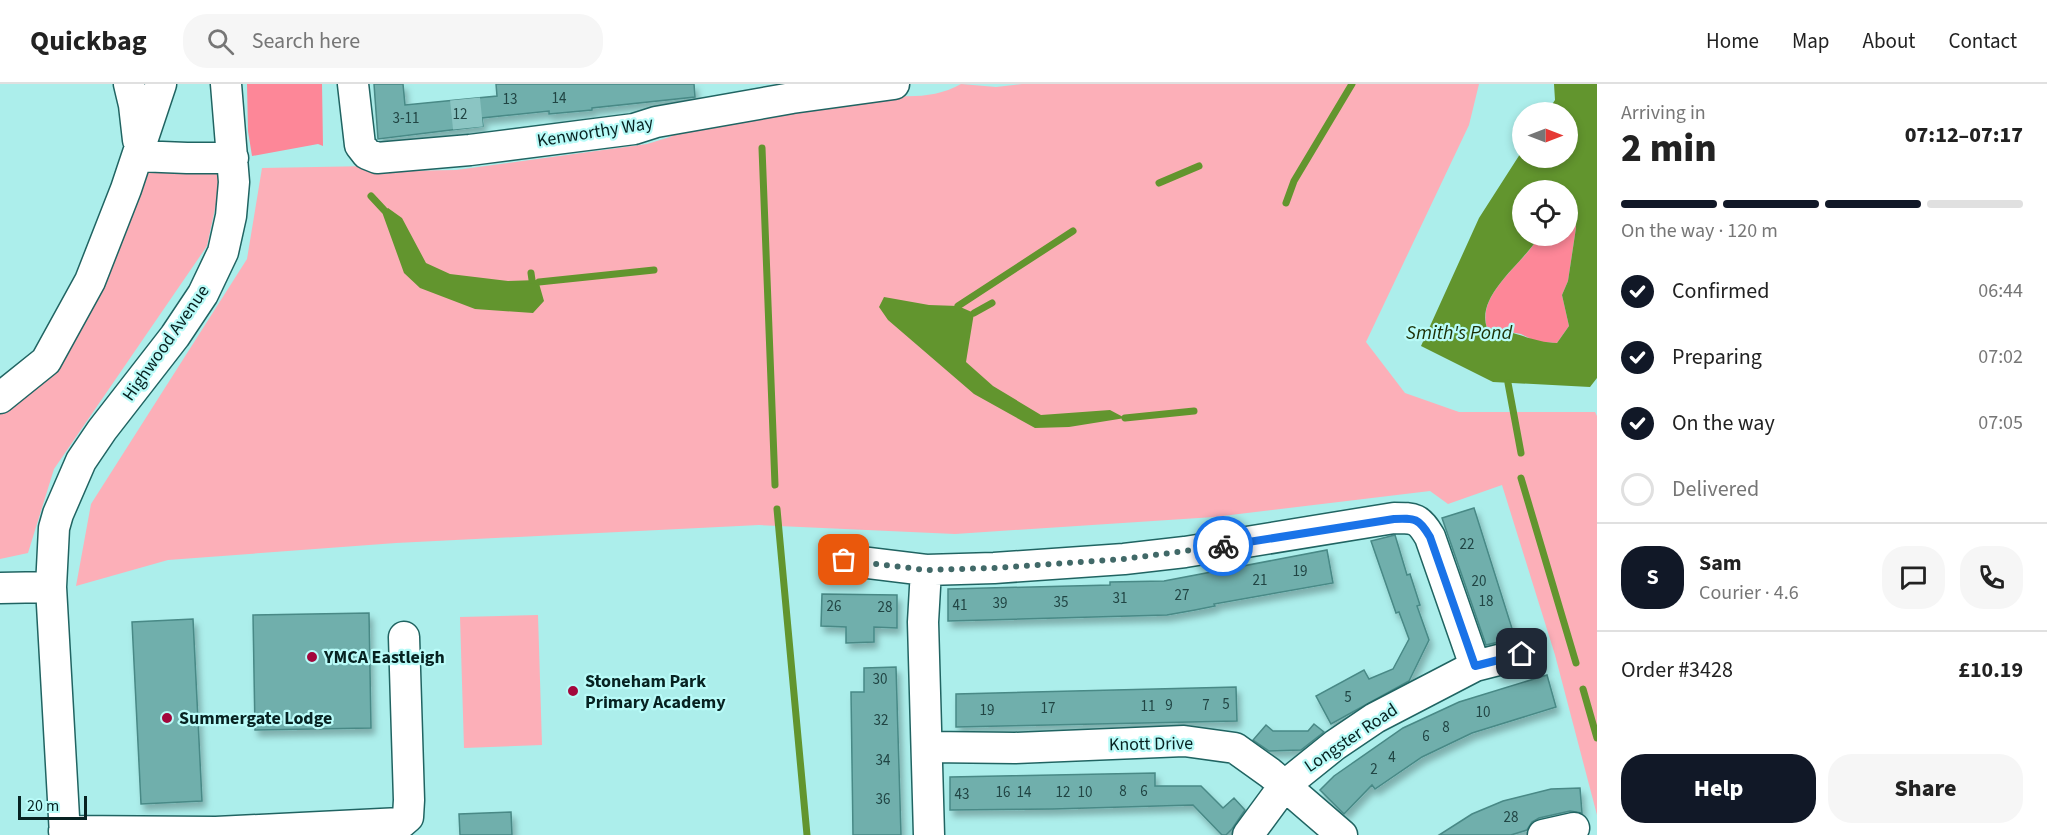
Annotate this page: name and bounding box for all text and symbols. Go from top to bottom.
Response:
search box [183,14,603,68]
text: Quickbag [30,21,147,61]
icon: search [204,25,237,58]
text: Search here [252,25,360,57]
text: Home [1706,26,1759,56]
text: Map [1792,26,1830,56]
text: About [1863,26,1915,56]
text: Contact [1948,26,2017,56]
house number: 14 [552,88,567,109]
house number: 13 [503,89,517,110]
text: Arriving in [1621,99,1706,127]
north arrow [1512,102,1578,168]
map controls [1512,102,1578,246]
house number: 12 [453,104,467,125]
house number: 3-11 [392,108,420,129]
street label: Kenworthy Way [535,110,655,154]
text: 07:12–07:17 [1905,119,2023,151]
text: 2 min [1621,121,1717,177]
button: locate [1512,180,1578,246]
text: On the way · 120 m [1621,217,1778,245]
icon: check [1621,275,1654,308]
text: Confirmed [1672,275,1769,307]
text: 06:44 [1978,277,2023,305]
street label: Highwood Avenue [117,280,215,406]
water label: Smith's Pond [1406,319,1514,347]
icon: check [1621,341,1654,374]
text: Preparing [1672,341,1762,373]
text: 07:02 [1978,343,2023,371]
icon: check [1621,407,1654,440]
text: On the way [1672,407,1775,439]
text: 07:05 [1978,409,2023,437]
text: Delivered [1672,473,1759,505]
courier [1193,516,1253,576]
icon: bike [1207,530,1240,563]
pin [818,534,869,585]
house number: 22 [1460,534,1474,555]
icon: bag [827,543,860,576]
button: chat [1882,546,1945,609]
button: phone [1960,546,2023,609]
text: Sam [1699,547,1742,579]
house number: 19 [1293,561,1307,582]
text: S [1646,561,1659,593]
house number: 21 [1253,570,1267,591]
house number: 20 [1472,571,1486,592]
text: Courier · 4.6 [1699,579,1799,607]
house number: 27 [1175,585,1189,606]
house number: 31 [1113,588,1127,609]
house number: 18 [1479,591,1493,612]
house number: 35 [1054,592,1068,613]
house number: 39 [993,593,1007,614]
house number: 41 [953,595,967,616]
house number: 26 [827,596,841,617]
house number: 28 [878,597,892,618]
pin [1496,628,1547,679]
icon: home [1505,637,1538,670]
place label: YMCA Eastleigh [323,645,445,670]
marker: YMCA Eastleigh [305,650,319,664]
text: Order #3428 [1621,654,1733,686]
text: £10.19 [1958,654,2023,686]
place label: Stoneham Park Primary Academy [585,669,726,715]
house number: 30 [873,669,887,690]
marker: Stoneham Park Primary Academy [566,684,580,698]
house number: 5 [1344,687,1352,708]
house number: 5 [1222,694,1230,715]
house number: 9 [1165,695,1173,716]
house number: 7 [1202,695,1210,716]
house number: 11 [1141,696,1155,717]
house number: 17 [1041,698,1055,719]
street label: Longster Road [1299,698,1403,778]
house number: 19 [980,700,994,721]
house number: 10 [1476,702,1490,723]
place label: Summergate Lodge [179,706,332,731]
house number: 32 [874,710,888,731]
marker: Summergate Lodge [160,711,174,725]
house number: 8 [1442,717,1450,738]
house number: 6 [1422,726,1430,747]
street label: Knott Drive [1109,731,1193,757]
house number: 4 [1388,747,1396,768]
house number: 34 [876,750,891,771]
button: Help [1621,754,1816,823]
button: Share [1828,754,2023,823]
house number: 2 [1370,759,1378,780]
house number: 8 [1119,781,1127,802]
house number: 6 [1140,781,1148,802]
house number: 16 [996,782,1010,803]
house number: 14 [1017,782,1032,803]
house number: 12 [1056,782,1070,803]
house number: 10 [1078,782,1092,803]
house number: 43 [955,784,969,805]
house number: 36 [876,789,890,810]
scale bar [18,793,87,820]
text: 20 m [27,795,59,817]
house number: 28 [1504,807,1518,828]

